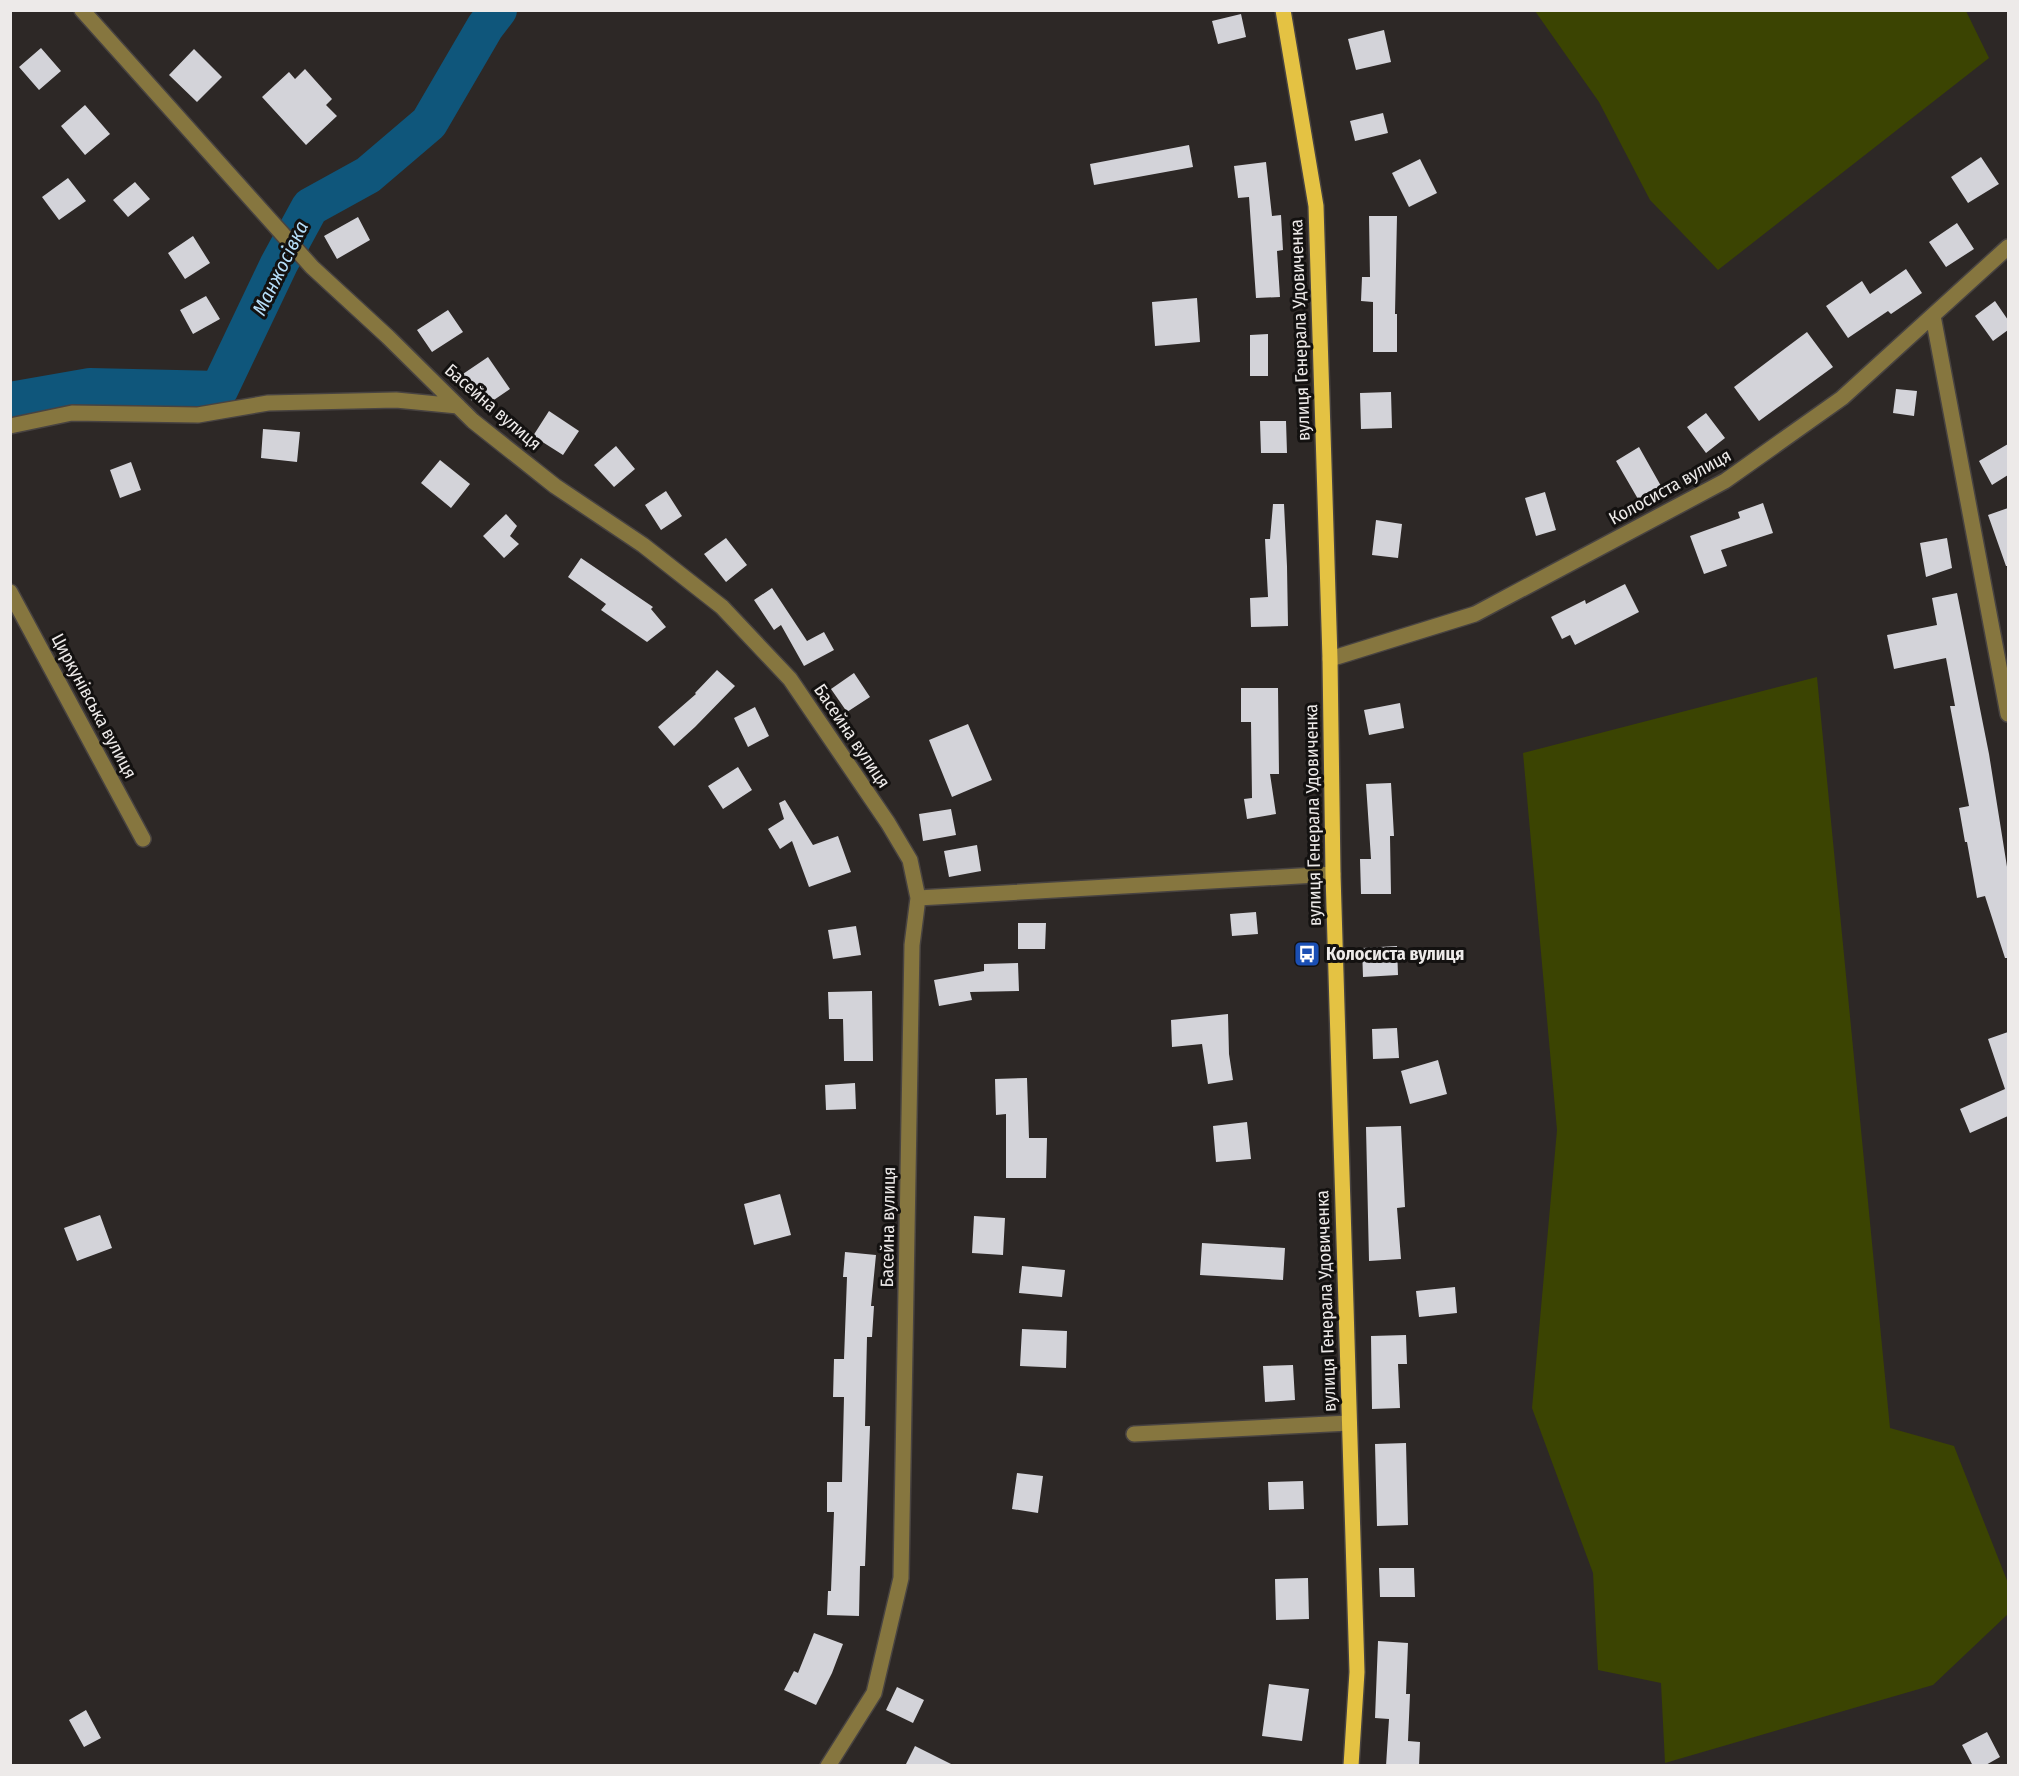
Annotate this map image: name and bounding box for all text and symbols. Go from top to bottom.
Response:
water label: Манжосівка [247,217,313,319]
street label: вулиця Генерала Удовиченка [1285,218,1315,441]
street label: Басейна вулиця [440,359,546,455]
street label: Колосиста вулиця [1605,444,1735,530]
street label: Циркунівська вулиця [47,630,141,782]
street label: Басейна вулиця [809,680,895,792]
street label: вулиця Генерала Удовиченка [1300,704,1326,926]
bus stop icon: Колосиста вулиця [1292,939,1322,969]
place label: Колосиста вулиця [1326,943,1464,965]
street label: Басейна вулиця [876,1166,900,1288]
street label: вулиця Генерала Удовиченка [1311,1189,1341,1412]

